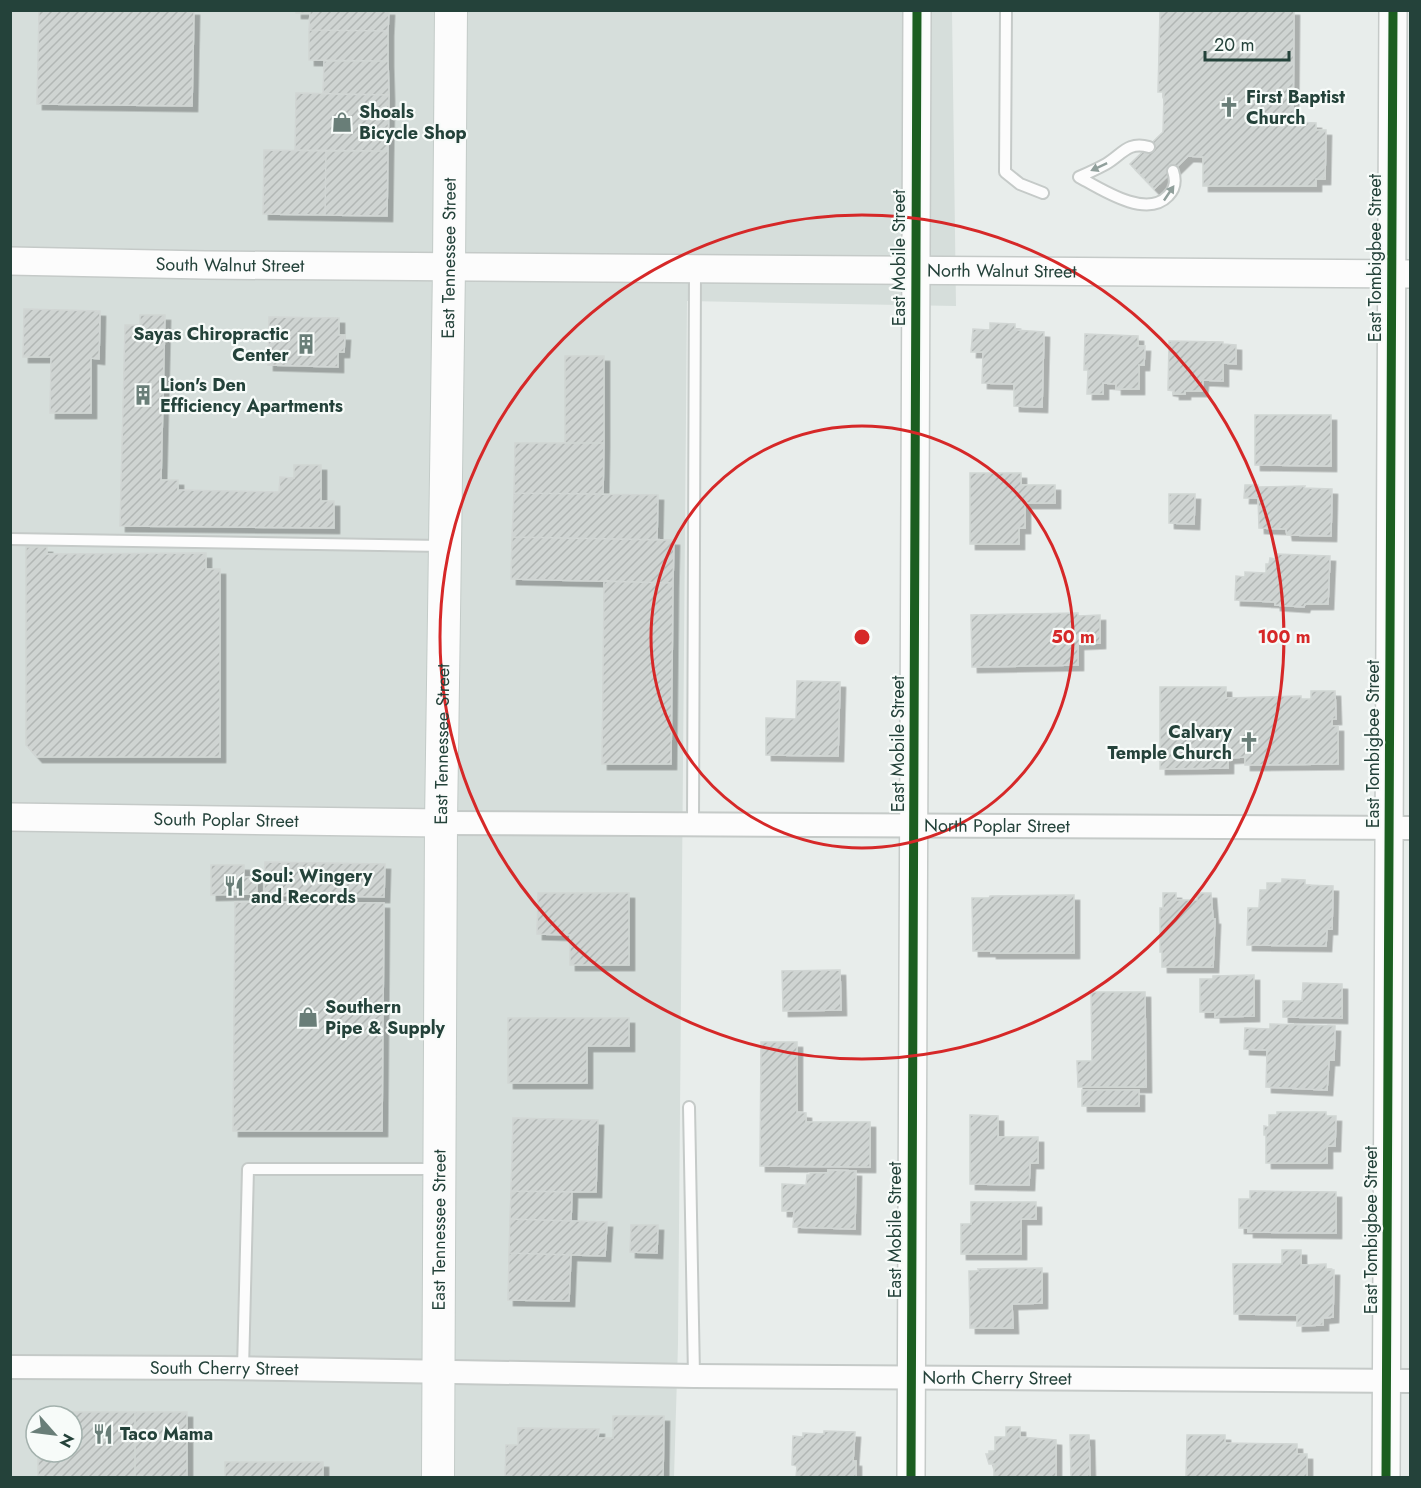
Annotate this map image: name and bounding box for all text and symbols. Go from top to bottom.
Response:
scale bar [1205,24,1289,62]
text: 20 m [1214,32,1254,58]
place label: First Baptist Church [1246,84,1345,131]
church icon: First Baptist Church [1217,95,1241,119]
place label: Shoals Bicycle Shop [359,99,467,146]
shop icon: Shoals Bicycle Shop [330,110,354,134]
one-way arrow [1090,163,1107,172]
street label: East Tombigbee Street [1362,173,1388,342]
street label: East Tennessee Street [435,177,463,339]
one-way arrow [1163,185,1175,201]
street label: East Mobile Street [886,189,912,326]
street label: South Walnut Street [155,251,305,279]
street label: North Walnut Street [927,257,1078,285]
place label: Sayas Chiropractic Center [133,321,290,368]
building icon: Sayas Chiropractic Center [294,332,318,356]
place label: Lion's Den Efficiency Apartments [160,372,343,419]
building icon: Lion's Den Efficiency Apartments [131,383,155,407]
text: 50 m [1051,624,1095,650]
text: 100 m [1257,624,1311,650]
centre of rings [852,627,872,647]
street label: East Tombigbee Street [1360,659,1386,828]
street label: East Tennessee Street [428,663,456,825]
street label: East Mobile Street [885,675,911,812]
place label: Calvary Temple Church [1107,719,1233,766]
church icon: Calvary Temple Church [1237,730,1261,754]
street label: South Poplar Street [153,806,299,834]
street label: North Poplar Street [924,812,1071,839]
place label: Soul: Wingery and Records [251,863,373,910]
restaurant icon: Soul: Wingery and Records [222,874,246,898]
place label: Southern Pipe & Supply [325,994,446,1041]
shop icon: Southern Pipe & Supply [296,1005,320,1029]
street label: East Tombigbee Street [1358,1145,1384,1314]
street label: East Tennessee Street [426,1149,453,1311]
street label: East Mobile Street [882,1161,908,1298]
street label: South Cherry Street [150,1355,299,1382]
street label: North Cherry Street [922,1365,1072,1392]
north arrow [24,1404,84,1464]
place label: Taco Mama [120,1421,213,1447]
restaurant icon: Taco Mama [91,1422,115,1446]
text: N [54,1430,80,1452]

